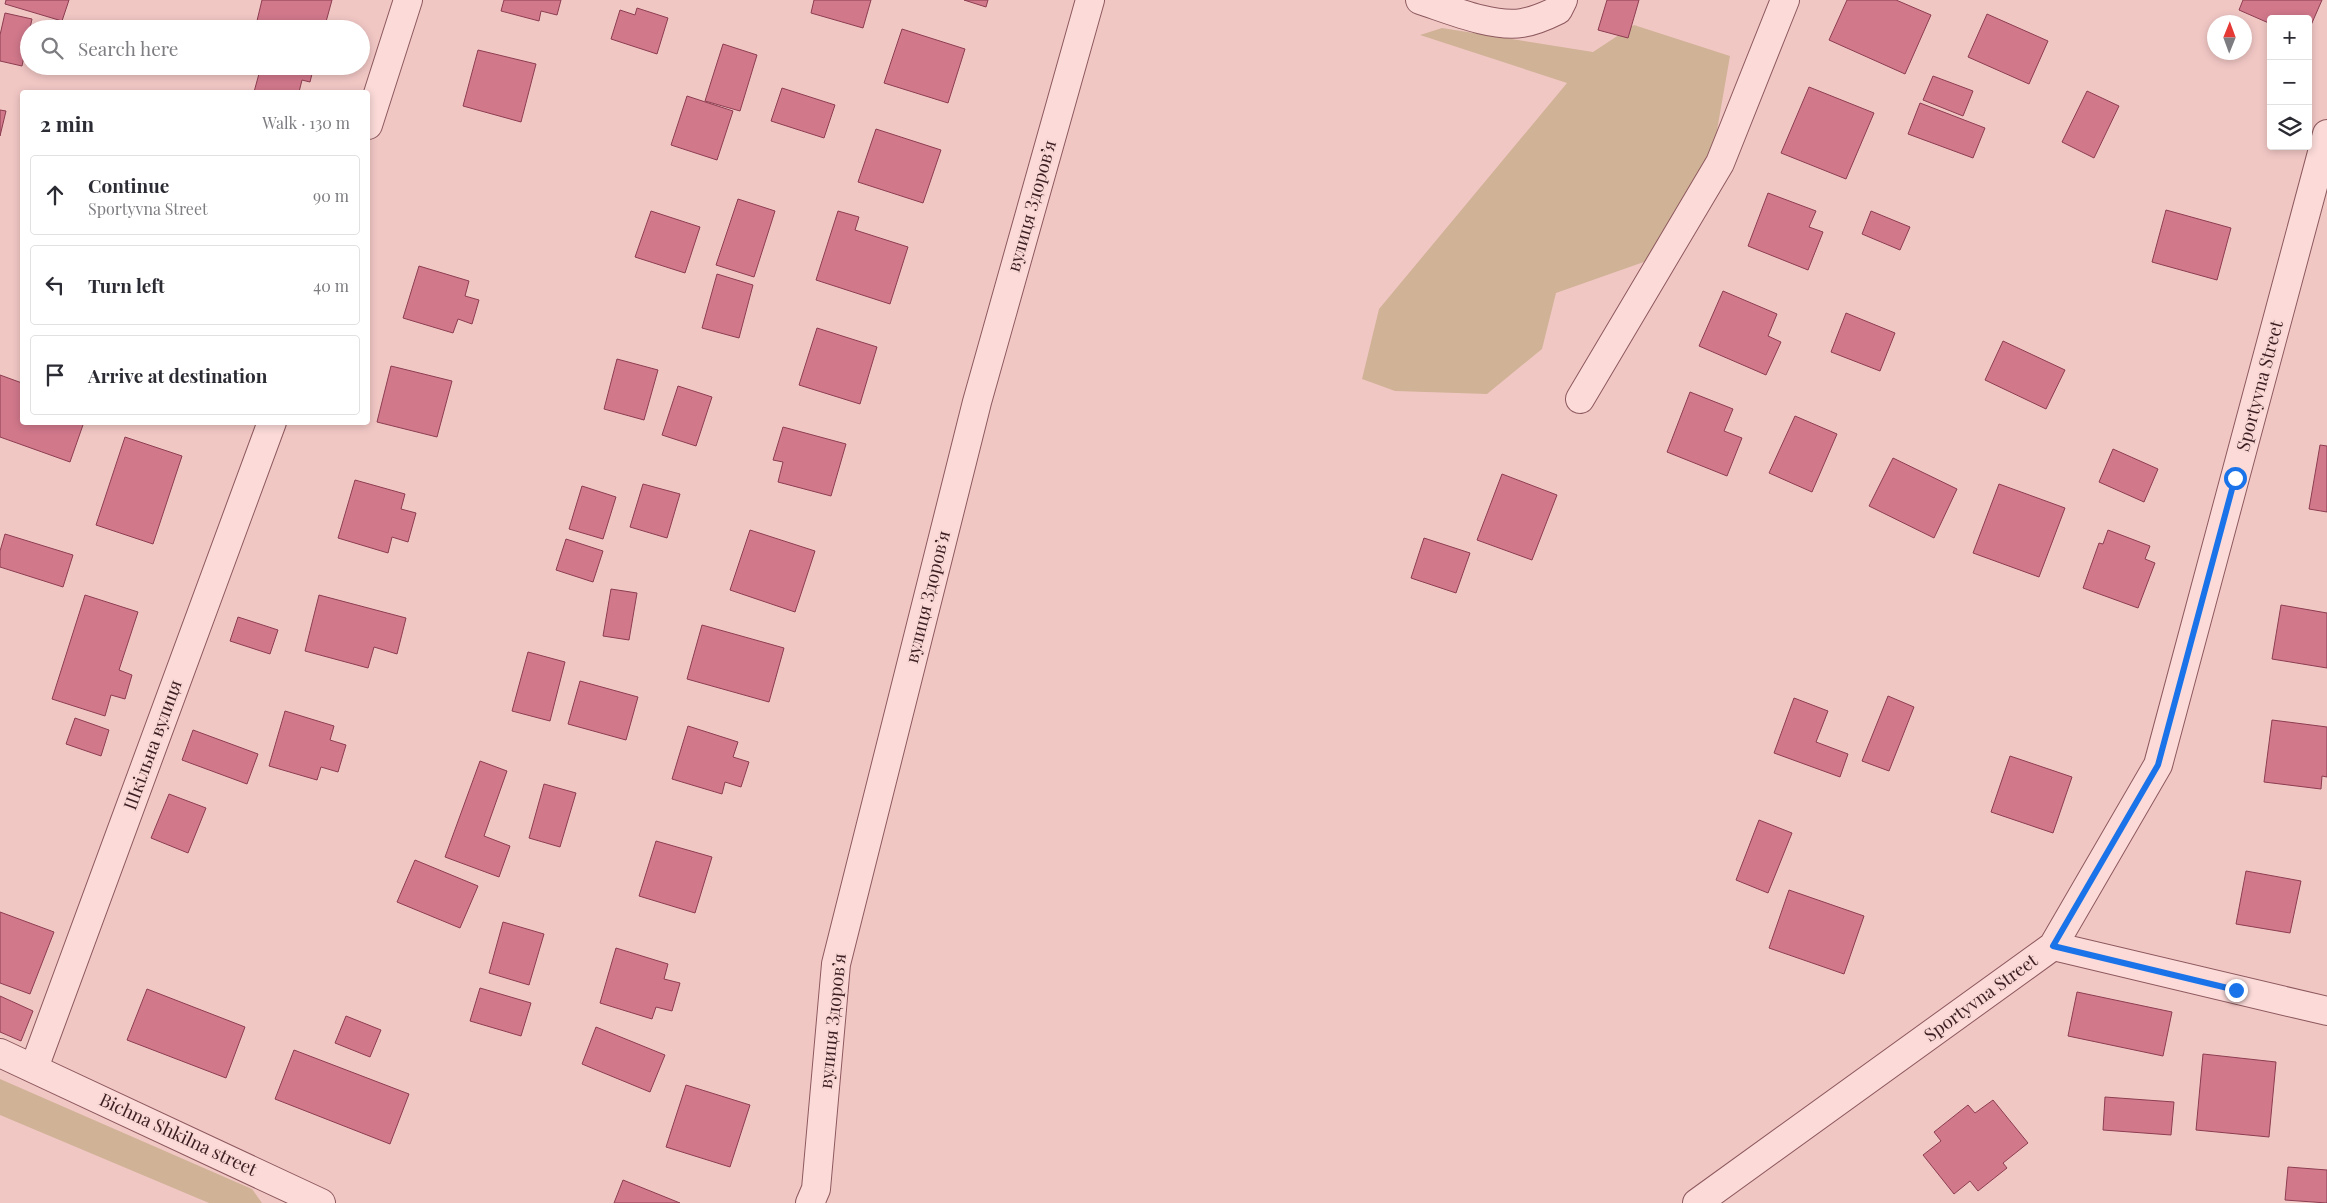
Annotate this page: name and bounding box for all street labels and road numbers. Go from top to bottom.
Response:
street label: вулиця Здоровʼя [1001,137,1061,274]
street label: Sportyvna Street [2230,317,2288,454]
street label: вулиця Здоровʼя [899,528,955,666]
street label: Шкільна вулиця [117,676,187,813]
street label: Sportyvna Street [1919,948,2042,1046]
street label: вулиця Здоровʼя [813,952,851,1090]
street label: Bichna Shkilna street [96,1087,262,1181]

